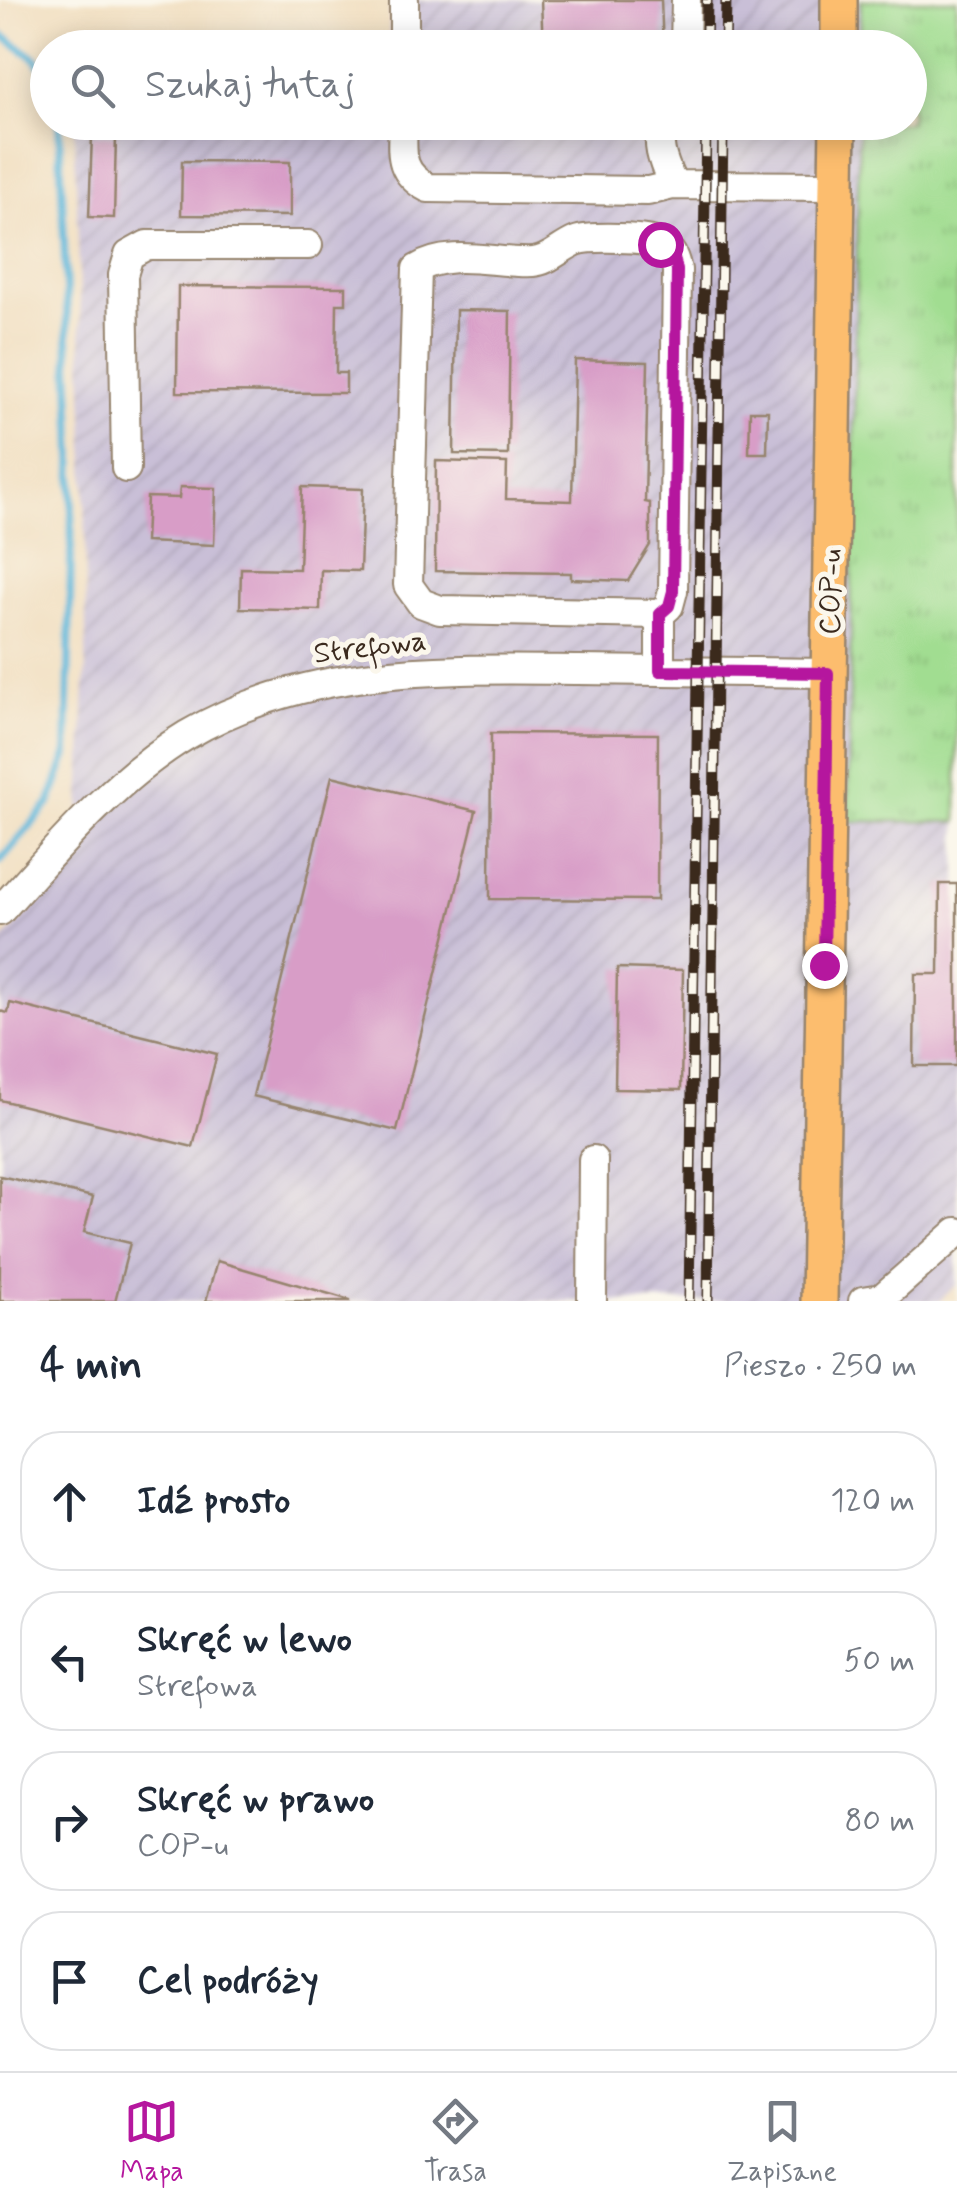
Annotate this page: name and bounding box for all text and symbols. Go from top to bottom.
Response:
search box [30,30,927,140]
icon: search [65,58,120,113]
text: Szukaj tutaj [145,61,355,110]
route start [638,222,684,268]
street label: COP-u [811,549,852,635]
street label: Strefowa [312,621,429,676]
route end [802,943,848,989]
text: 4 min [40,1339,142,1394]
text: Pieszo · 250 m [724,1345,917,1387]
icon: ahead [42,1474,97,1529]
text: Idź prosto [137,1477,290,1526]
text: 120 m [830,1480,915,1522]
text: Skręć w lewo [137,1616,352,1665]
icon: left [42,1634,97,1689]
text: 50 m [843,1640,915,1682]
text: Strefowa [137,1665,258,1707]
text: Skręć w prawo [137,1776,374,1825]
icon: right [42,1794,97,1849]
text: 80 m [845,1800,915,1842]
text: COP-u [137,1825,228,1867]
icon: arrive [42,1954,97,2009]
text: Cel podróży [137,1957,319,2006]
tab: Mapa [120,2094,184,2191]
tab: Trasa [424,2094,487,2191]
tab: Zapisane [727,2094,837,2191]

